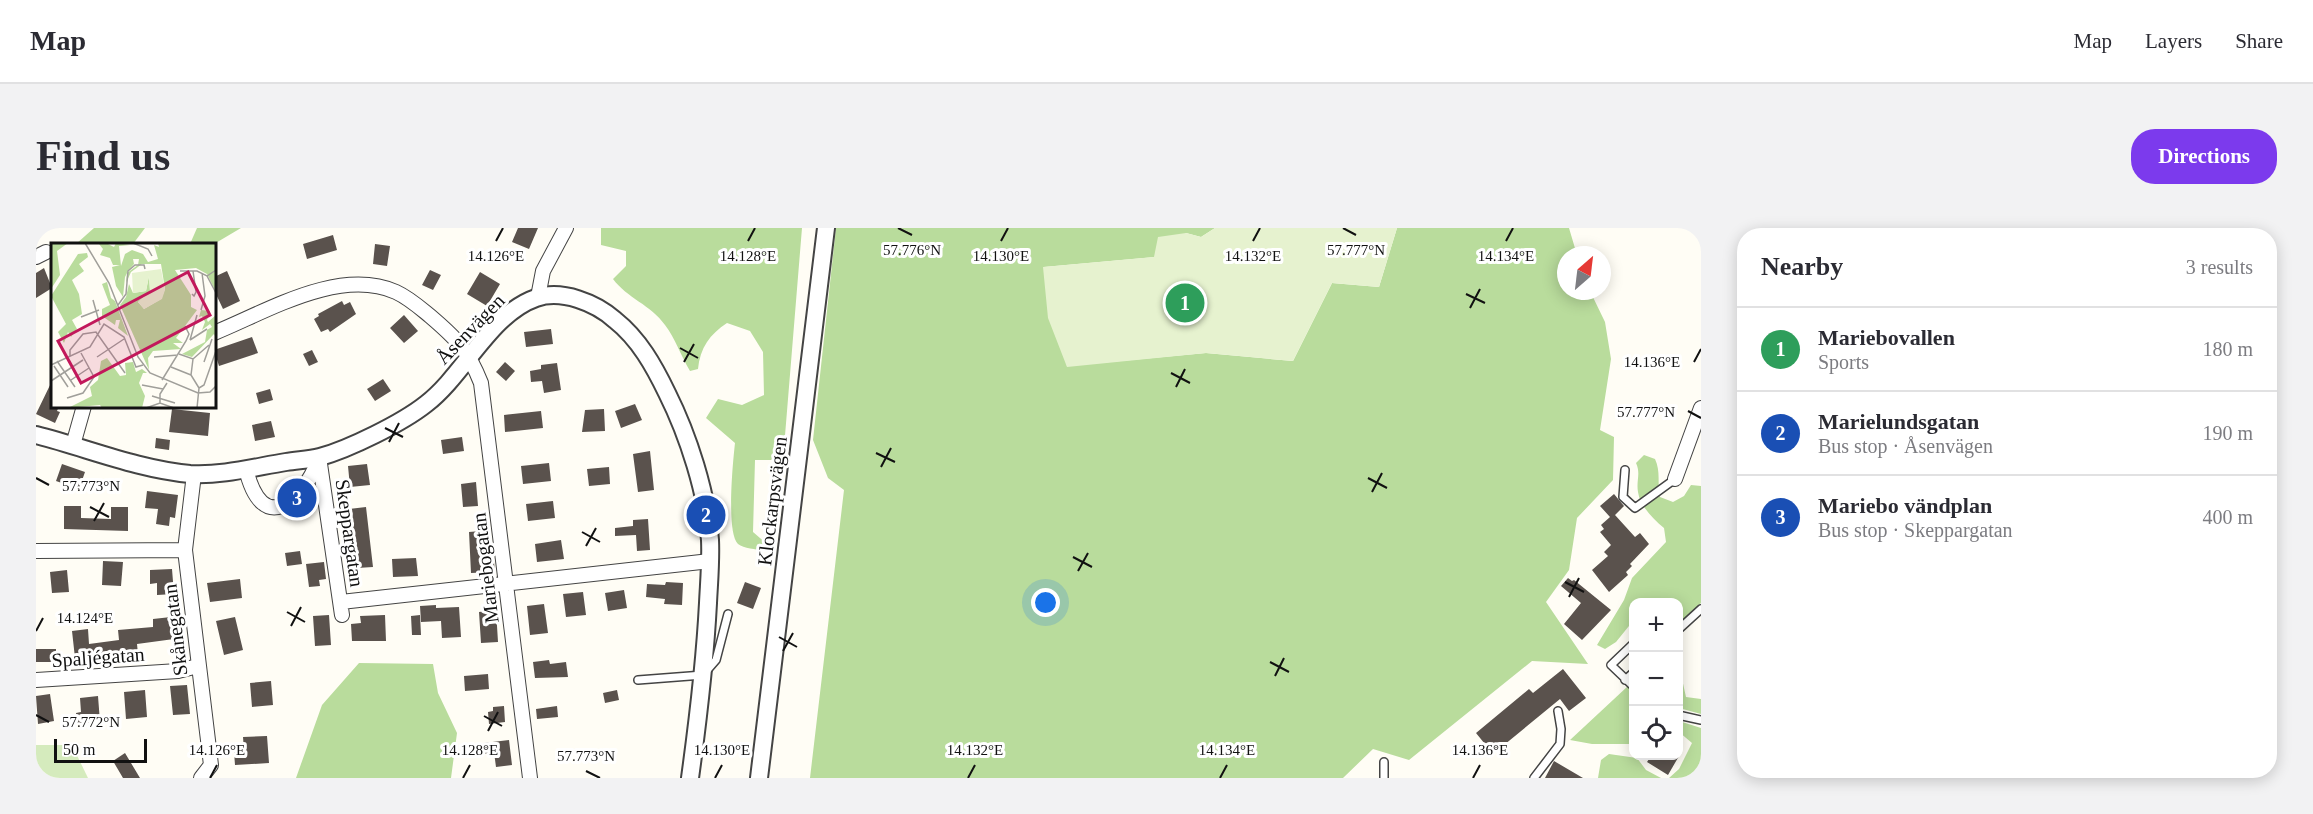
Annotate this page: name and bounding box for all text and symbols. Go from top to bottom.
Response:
text: Map [30,25,86,56]
text: Map [2074,29,2112,53]
text: Layers [2145,29,2202,53]
text: Share [2235,29,2283,53]
button: Directions [2131,129,2277,184]
text: Find us [36,133,170,179]
text: 57.776°N [883,242,941,258]
text: 57.777°N [1327,242,1385,258]
inset map [51,243,216,408]
north arrow [1557,246,1611,300]
text: 14.126°E [468,248,524,264]
text: 14.128°E [720,248,776,264]
text: 14.130°E [973,248,1029,264]
text: 14.132°E [1225,248,1281,264]
text: 14.134°E [1478,248,1534,264]
text: Nearby [1761,252,1843,281]
text: 3 results [2186,256,2253,278]
pin: 1 [1166,280,1204,326]
street label: Åsenvägen [431,289,509,369]
text: Mariebovallen [1818,325,1955,350]
text: 1 [1776,338,1786,360]
text: 180 m [2202,338,2253,360]
text: Sports [1818,351,1869,373]
text: 14.136°E [1624,354,1680,370]
text: 57.777°N [1617,404,1675,420]
text: Marielundsgatan [1818,409,1979,434]
text: 2 [1776,422,1786,444]
text: 190 m [2202,422,2253,444]
street label: Klockarpsvägen [753,435,792,567]
text: Bus stop · Åsenvägen [1818,435,1993,457]
pin: 3 [278,476,316,520]
text: 57.773°N [62,478,120,494]
street label: Skeppargatan [331,478,368,588]
pin: 2 [686,492,726,538]
text: Mariebo vändplan [1818,493,1992,518]
text: 3 [1776,506,1786,528]
text: 400 m [2202,506,2253,528]
street label: Mariebogatan [467,511,504,624]
text: Bus stop · Skeppargatan [1818,519,2013,541]
street label: Skånegatan [158,583,193,677]
your location [1031,588,1060,617]
map controls [1629,598,1683,760]
button: + [1629,598,1683,652]
text: 14.124°E [57,610,113,626]
street label: Spaljégatan [51,643,145,672]
button: − [1629,652,1683,706]
button: locate [1629,706,1683,760]
text: 57.772°N [62,714,120,730]
scale bar [54,736,147,764]
text: 50 m [63,741,95,758]
text: 14.126°E [189,742,245,758]
text: 14.128°E [442,742,498,758]
text: 14.130°E [694,742,750,758]
text: 14.132°E [947,742,1003,758]
text: 14.134°E [1199,742,1255,758]
text: 14.136°E [1452,742,1508,758]
text: 57.773°N [557,748,615,764]

